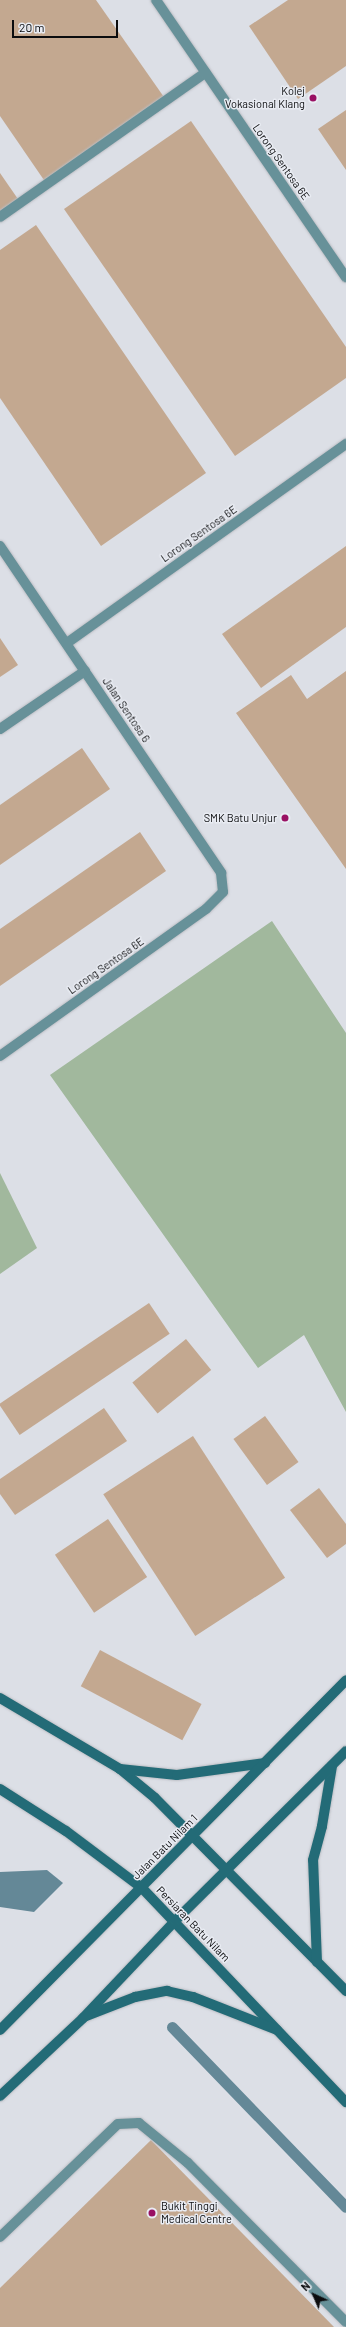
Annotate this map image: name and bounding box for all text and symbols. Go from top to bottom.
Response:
scale bar [14,12,120,38]
text: 20 m [19,20,45,34]
place label: Kolej Vokasional Klang [225,85,305,111]
marker: Kolej Vokasional Klang [308,93,318,103]
street label: Lorong Sentosa 6E [250,121,312,203]
street label: Lorong Sentosa 6E [158,503,240,565]
street label: Jalan Sentosa 6 [100,675,152,745]
place label: SMK Batu Unjur [204,811,277,825]
marker: SMK Batu Unjur [280,813,290,823]
street label: Lorong Sentosa 6E [65,935,147,997]
street label: Jalan Batu Nilam 1 [130,1812,200,1882]
street label: Persiaran Batu Nilam [154,1884,232,1964]
place label: Bukit Tinggi Medical Centre [161,2200,232,2226]
marker: Bukit Tinggi Medical Centre [146,2207,158,2219]
north arrow [294,2275,334,2315]
text: N [298,2279,312,2293]

